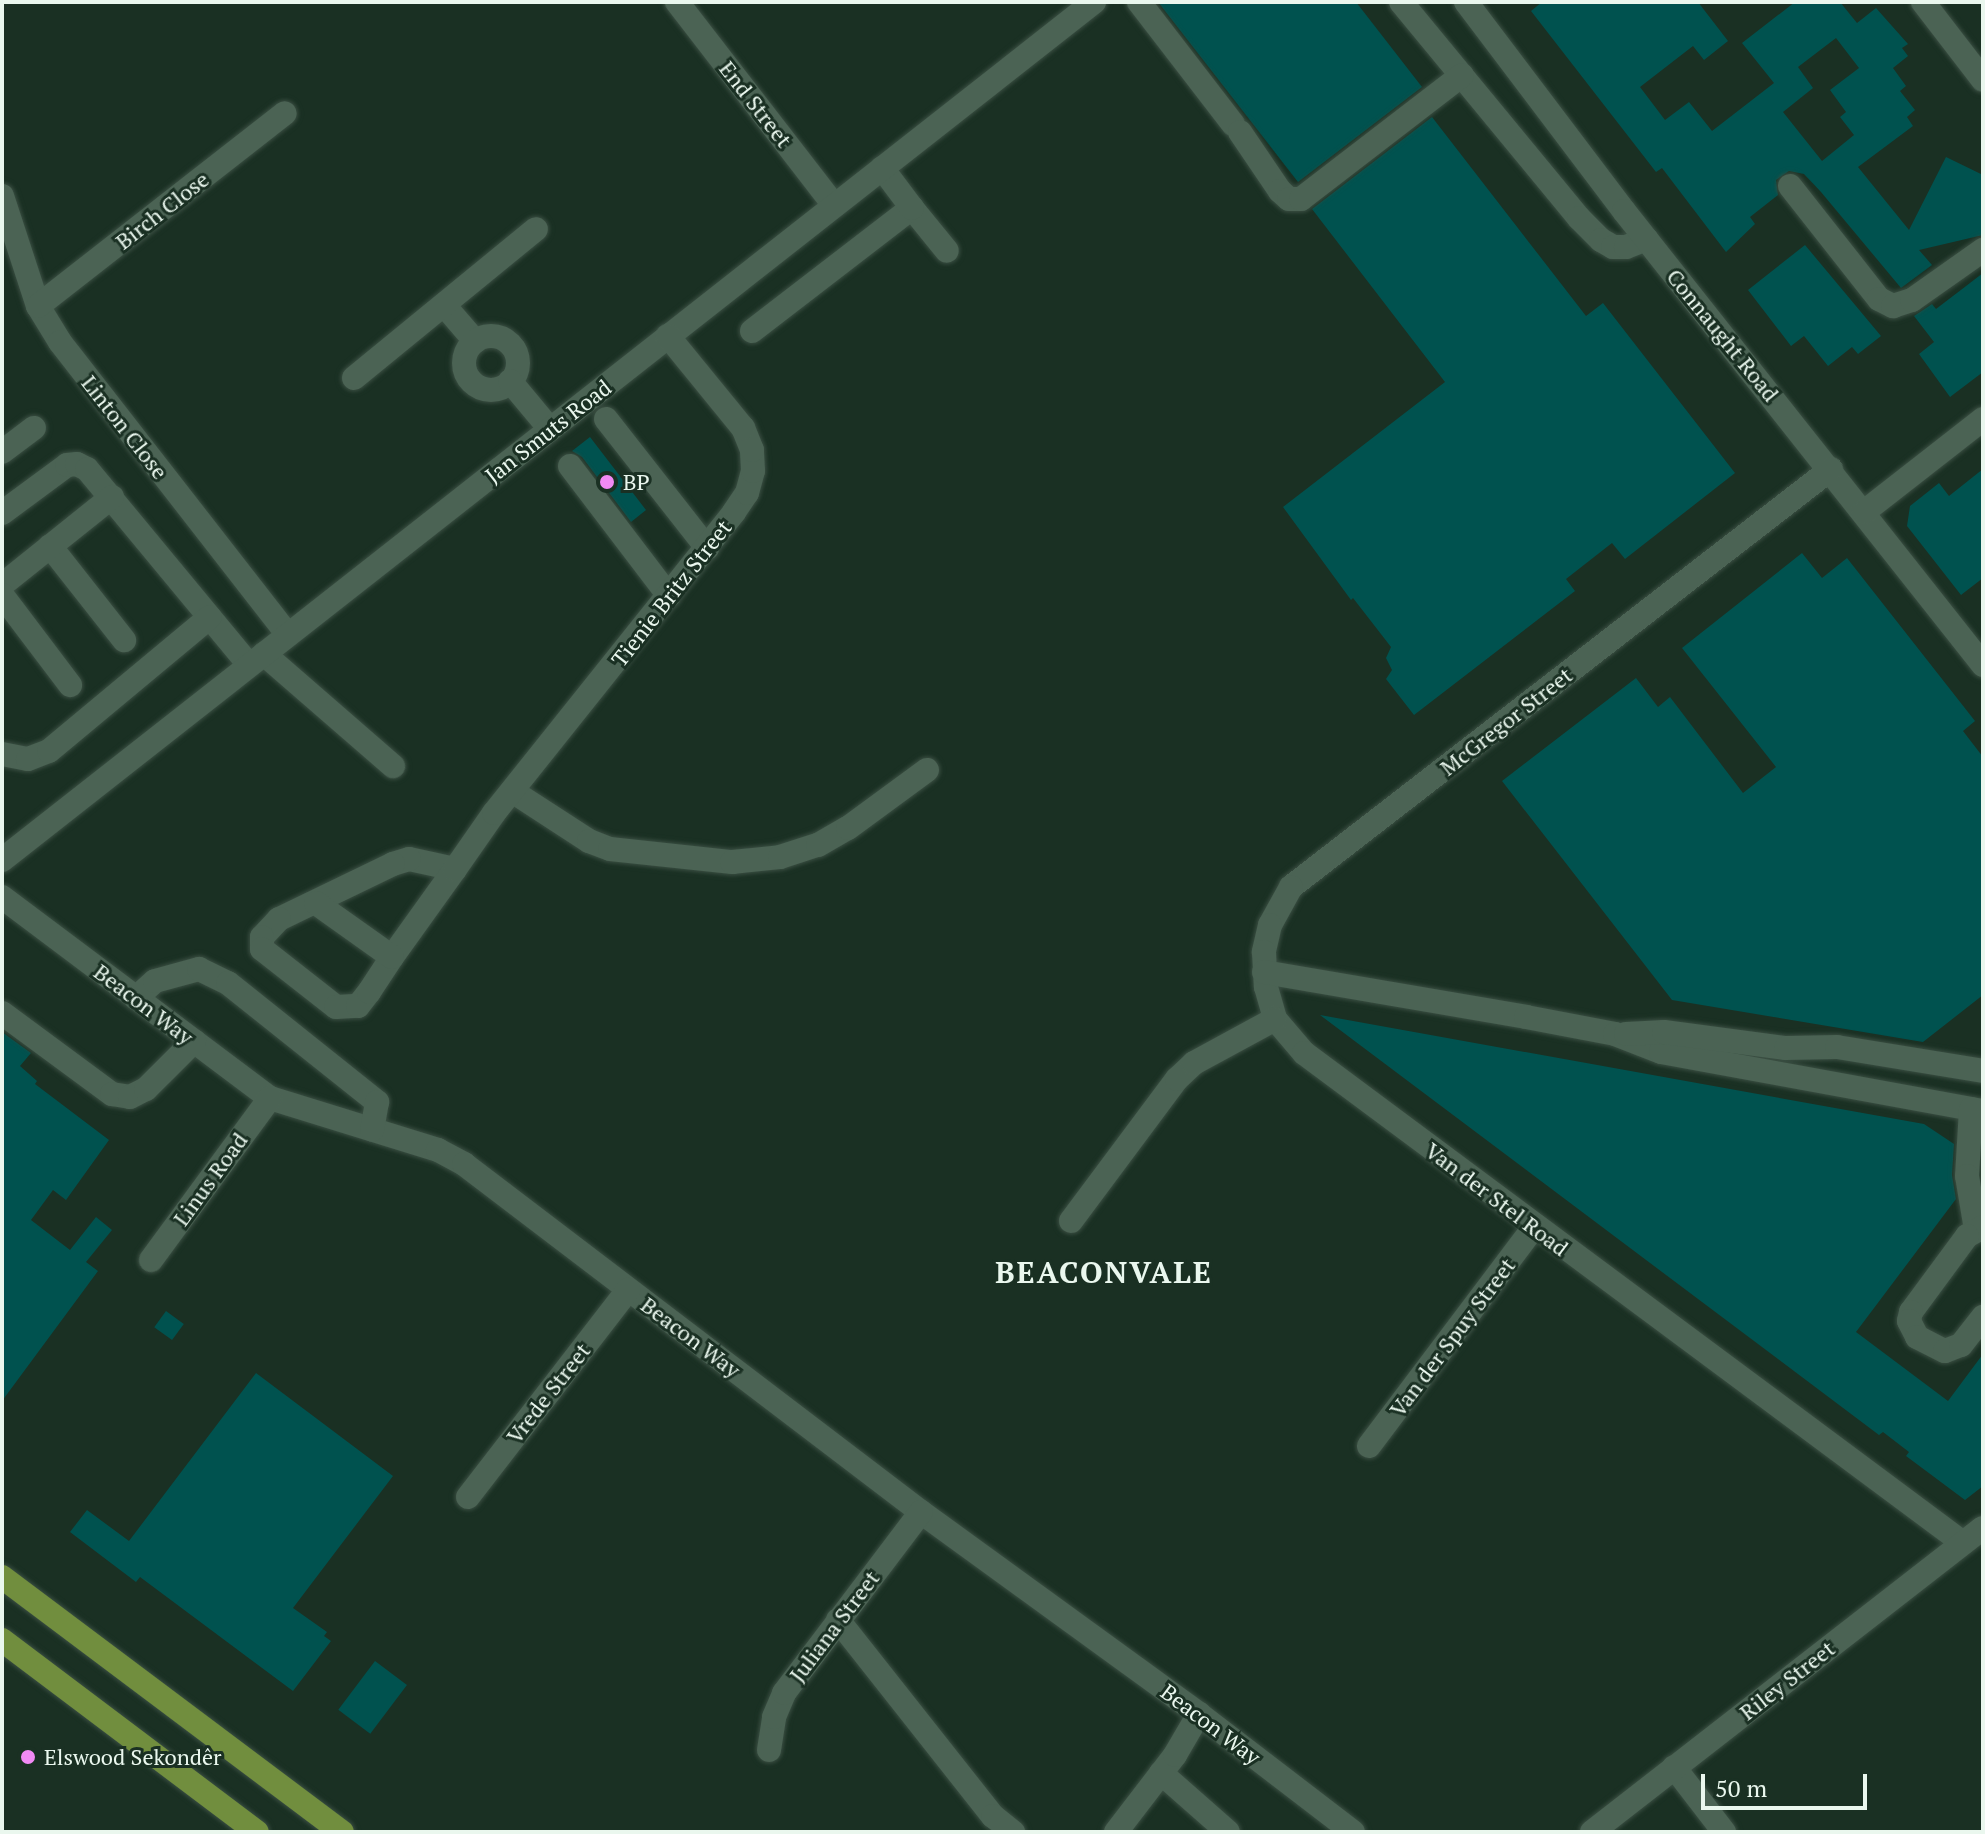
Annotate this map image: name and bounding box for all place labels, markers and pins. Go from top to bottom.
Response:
place label: BP [623,469,650,495]
marker: BP [598,473,616,491]
place label: Elswood Sekondêr [44,1744,221,1770]
marker: Elswood Sekondêr [19,1748,37,1766]

